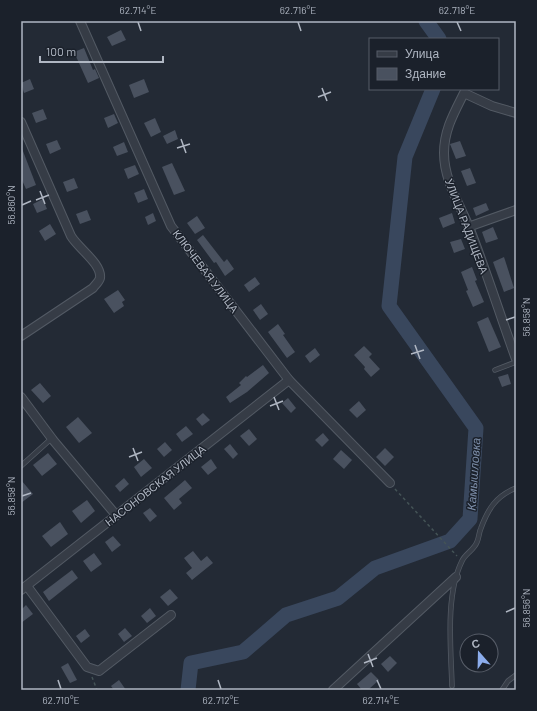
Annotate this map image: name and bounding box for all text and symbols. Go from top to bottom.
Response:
text: 62.714°E [120,4,156,16]
text: 62.716°E [280,4,316,16]
text: 62.718°E [439,4,475,16]
scale bar [40,38,163,64]
legend [369,38,499,90]
text: 100 m [46,44,76,58]
text: Улица [405,46,439,61]
text: Здание [405,66,446,81]
street label: УЛИЦА РАДИЩЕВА [443,177,491,276]
text: 56.860°N [5,185,17,225]
street label: КЛЮЧЕВАЯ УЛИЦА [171,227,242,316]
text: 56.858°N [520,297,532,337]
water label: Камышловка [463,437,483,511]
street label: НАСОНОВСКАЯ УЛИЦА [102,441,208,528]
text: 56.858°N [5,476,17,516]
text: 56.856°N [520,588,532,628]
north arrow [459,633,499,673]
text: С [469,636,481,651]
text: 62.710°E [42,694,80,706]
text: 62.712°E [203,694,239,706]
text: 62.714°E [363,694,399,706]

